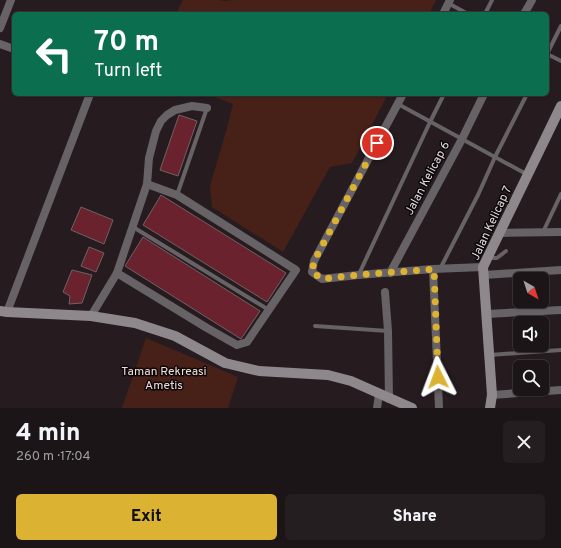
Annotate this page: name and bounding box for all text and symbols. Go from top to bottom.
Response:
text: 70 m [94,25,159,61]
icon: left [28,28,80,80]
text: Turn left [94,60,162,83]
pin [360,126,394,160]
icon: arrive [366,132,388,154]
street label: Jalan Kelicap 6 [402,139,454,218]
street label: Jalan Kelicap 7 [468,184,516,263]
north arrow [513,272,549,308]
map controls [513,272,549,396]
button: sound [513,316,549,352]
position arrow [417,356,459,398]
button: search [513,360,549,396]
park label: Taman Rekreasi Ametis [121,364,207,394]
text: 4 min [16,419,80,449]
button: close [503,421,545,463]
text: 260 m · 17:04 [16,449,91,465]
button: Exit [16,494,277,540]
button: Share [285,494,545,540]

